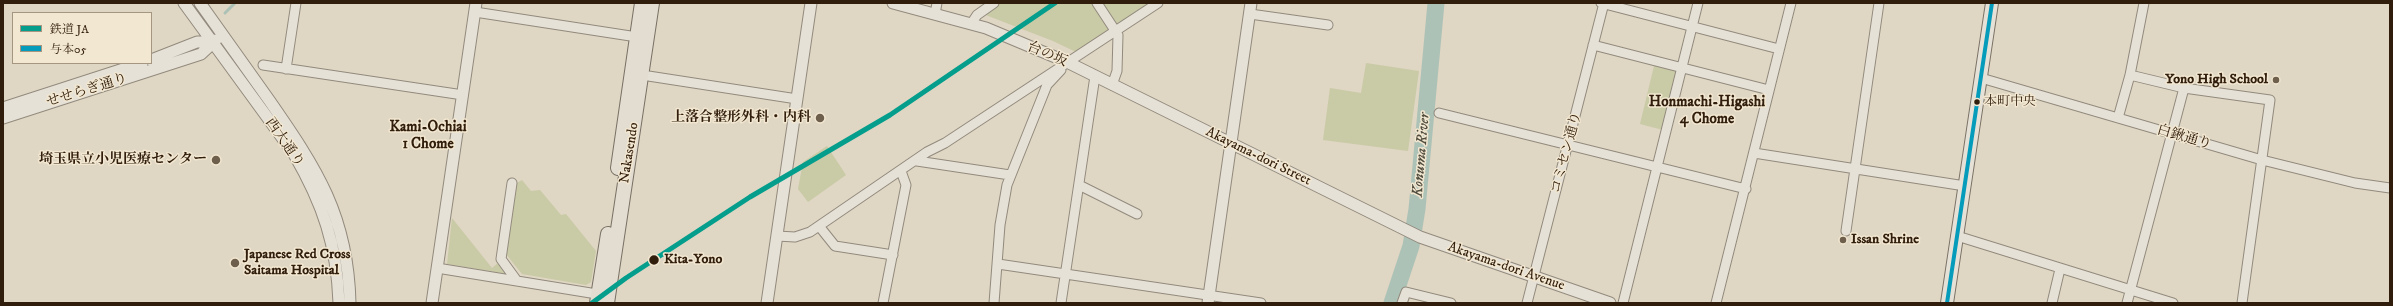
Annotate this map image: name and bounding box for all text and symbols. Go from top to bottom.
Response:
legend [12,12,152,64]
text: 鉄道 JA [50,22,89,37]
street label: 台の坂 [1024,39,1070,71]
text: 与本05 [50,42,86,57]
street label: せせらぎ通り [44,71,130,111]
place label: Yono High School [2165,72,2268,88]
marker: Yono High School [2271,75,2281,85]
district label: Honmachi-Higashi 4 Chome [1649,94,1765,129]
place label: 本町中央 [1984,94,2036,110]
marker: 本町中央 [1972,97,1982,107]
place label: 上落合整形外科・内科 [671,110,811,126]
street label: コミセン通り [1548,110,1586,196]
marker: 上落合整形外科・内科 [814,112,826,124]
water label: Konuma River [1409,112,1435,198]
street label: 西大通り [261,115,307,171]
district label: Kami-Ochiai 1 Chome [389,119,467,154]
street label: Nakasendo [617,121,643,185]
street label: 白鍬通り [2155,122,2213,154]
street label: Akayama-dori Street [1203,124,1313,190]
place label: 埼玉県立小児医療センター [39,152,207,168]
marker: 埼玉県立小児医療センター [210,154,222,166]
place label: Issan Shrine [1851,232,1919,248]
marker: Issan Shrine [1838,235,1848,245]
street label: Akayama-dori Avenue [1445,239,1567,295]
place label: Japanese Red Cross Saitama Hospital [244,247,350,280]
place label: Kita-Yono [664,252,722,268]
marker: Kita-Yono [647,253,661,267]
marker: Japanese Red Cross Saitama Hospital [229,257,241,269]

